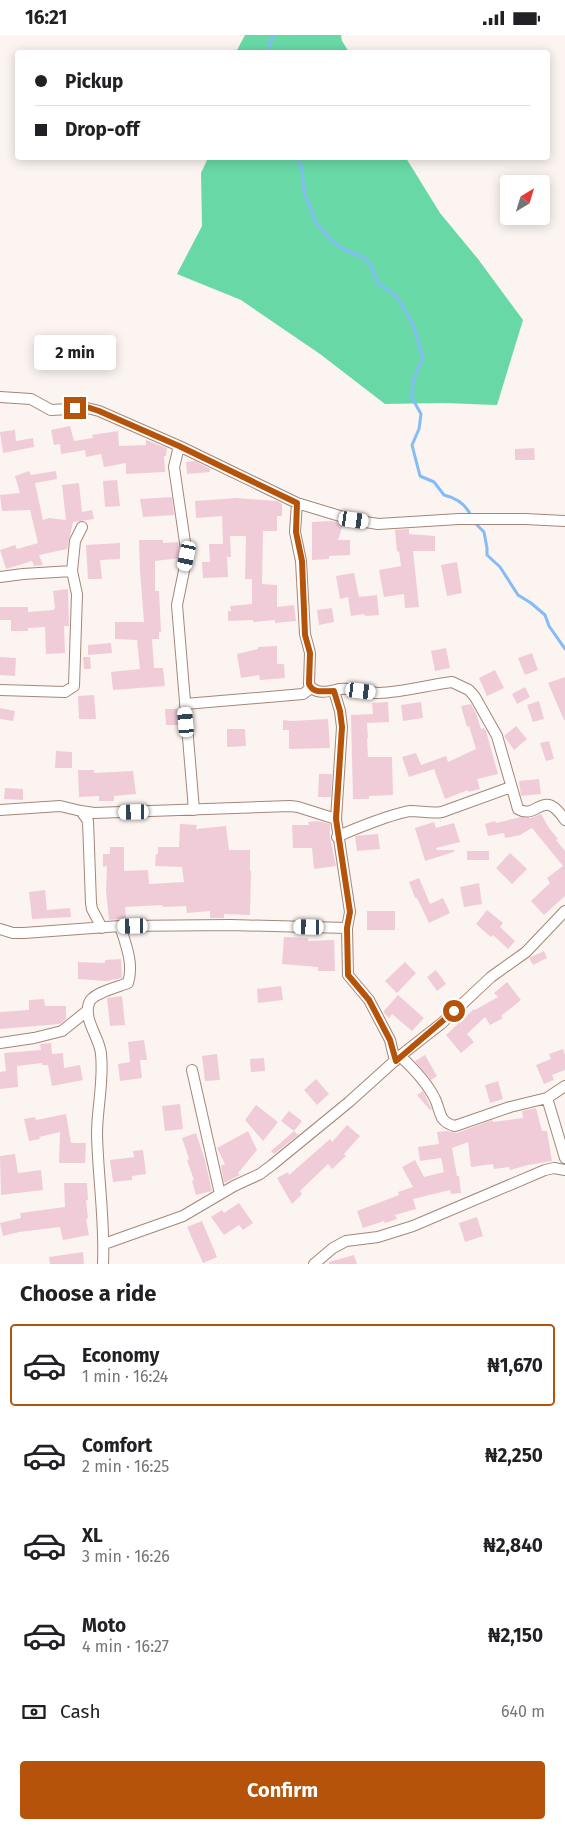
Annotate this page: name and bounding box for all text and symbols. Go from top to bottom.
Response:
text: 16:21 [25,6,67,29]
text: Pickup [65,70,123,93]
text: Drop-off [65,118,139,141]
north arrow [500,175,550,225]
map controls [500,175,550,225]
callout: 2 min [34,335,116,371]
text: 2 min [55,343,95,362]
route end [64,397,86,419]
car [338,510,369,530]
car [176,540,197,572]
car [345,682,376,700]
car [177,706,194,738]
car [118,804,149,820]
car [117,918,148,934]
car [293,919,324,935]
route start [443,1000,465,1022]
text: Choose a ride [20,1280,156,1307]
icon: car [22,1343,67,1388]
text: Economy [82,1344,159,1367]
text: ₦1,670 [487,1354,543,1377]
text: 1 min · 16:24 [82,1367,168,1386]
icon: car [22,1433,67,1478]
text: Comfort [82,1434,152,1457]
text: ₦2,250 [485,1444,543,1467]
text: 2 min · 16:25 [82,1457,169,1476]
icon: car [22,1523,67,1568]
text: XL [82,1524,103,1547]
text: ₦2,840 [483,1534,543,1557]
text: 3 min · 16:26 [82,1547,170,1566]
icon: car [22,1613,67,1658]
text: Moto [82,1614,126,1637]
text: ₦2,150 [488,1624,543,1647]
text: 4 min · 16:27 [82,1637,169,1656]
icon: cash [20,1698,48,1726]
text: Cash [60,1700,101,1723]
text: 640 m [501,1702,545,1721]
button: Confirm [20,1761,545,1819]

